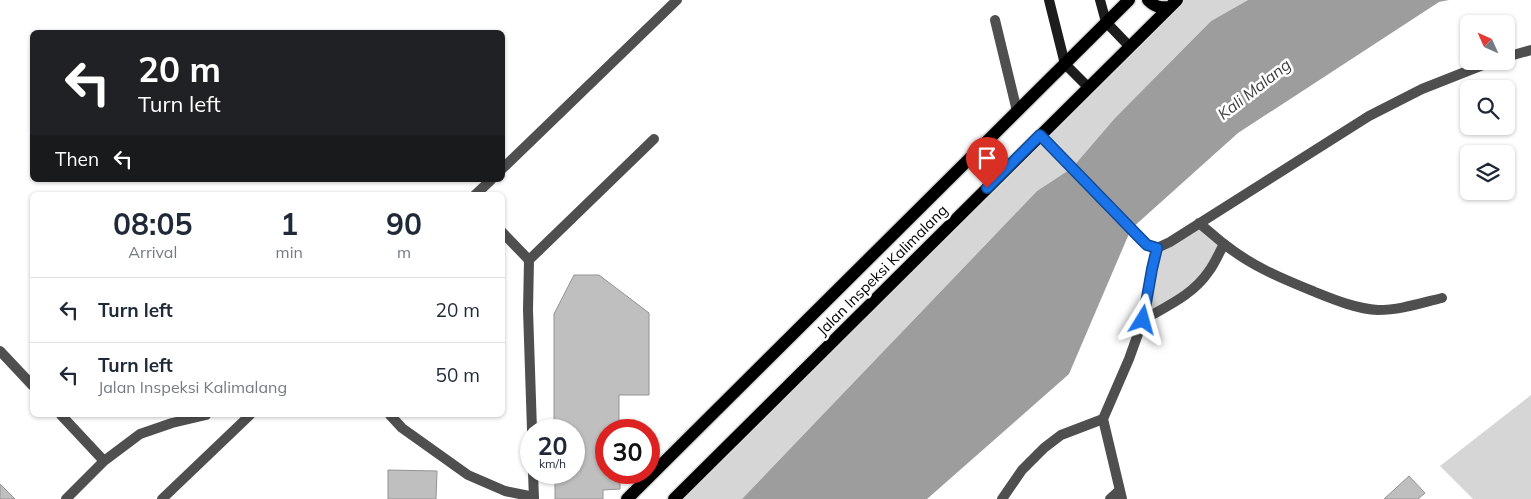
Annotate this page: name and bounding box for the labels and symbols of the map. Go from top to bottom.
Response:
north arrow [1460,15,1515,70]
water label: Kali Malang [1213,54,1295,124]
pin [966,137,1008,188]
street label: Jalan Inspeksi Kalimalang [813,201,951,339]
position arrow [1116,293,1168,345]
speed limit sign: 30 [595,419,660,484]

